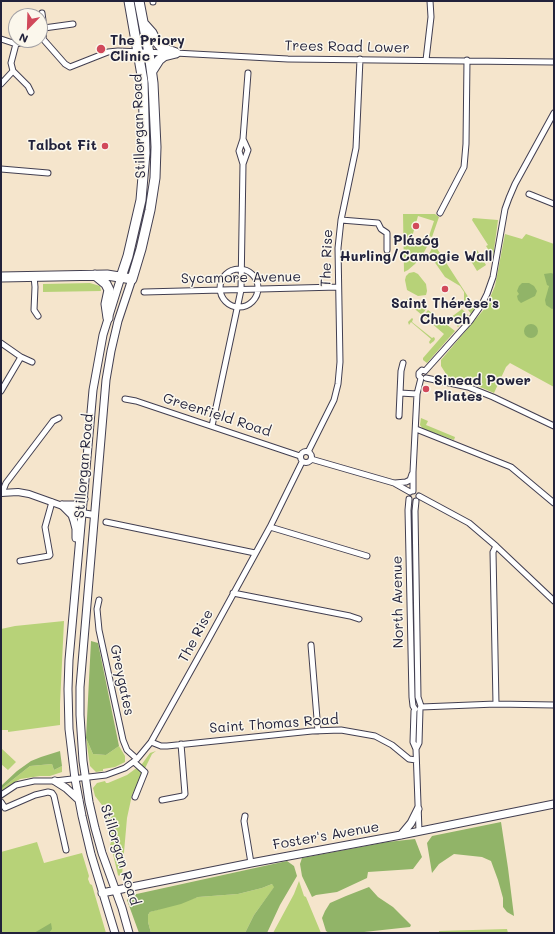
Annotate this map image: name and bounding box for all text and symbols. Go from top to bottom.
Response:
north arrow [8,8,48,48]
text: N [17,30,30,47]
place label: The Priory Clinic [110,33,185,66]
street label: Trees Road Lower [284,38,410,56]
marker: The Priory Clinic [95,43,107,55]
street label: Stillorgan Road [129,73,149,179]
place label: Talbot Fit [28,138,97,154]
marker: Talbot Fit [100,141,110,151]
marker: Plásóg Hurling/Camogie Wall [411,221,421,231]
street label: The Rise [318,229,336,287]
place label: Plásóg Hurling/Camogie Wall [340,233,492,266]
street label: Sycamore Avenue [181,269,301,287]
marker: Saint Thérèse's Church [440,284,450,294]
place label: Saint Thérèse's Church [391,296,499,328]
place label: Sinead Power Pliates [434,373,531,406]
marker: Sinead Power Pliates [421,384,431,394]
street label: Greenfield Road [161,390,273,440]
street label: Stillorgan Road [71,413,97,519]
street label: North Avenue [389,556,407,648]
street label: The Rise [175,607,217,665]
street label: Greygates [106,643,138,717]
street label: Saint Thomas Road [209,711,339,737]
street label: Stillorgan Road [97,803,143,907]
street label: Foster's Avenue [272,818,380,854]

